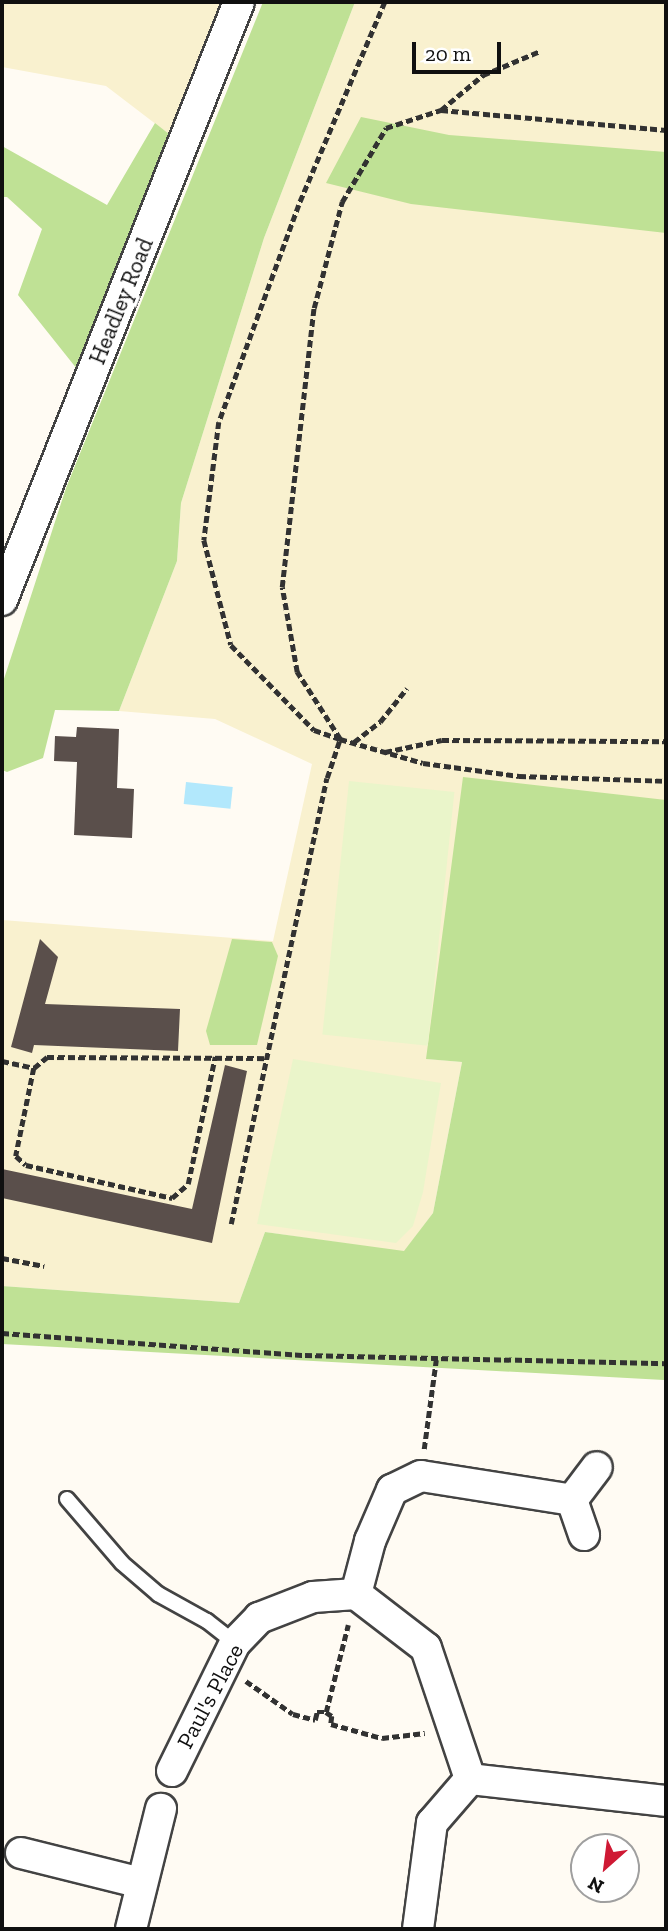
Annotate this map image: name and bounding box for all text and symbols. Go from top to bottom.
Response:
scale bar [416,28,505,72]
text: 20 m [425,41,471,66]
street label: Headley Road [83,234,159,368]
street label: Paul's Place [171,1639,249,1753]
north arrow [570,1833,640,1903]
text: N [584,1872,608,1899]

